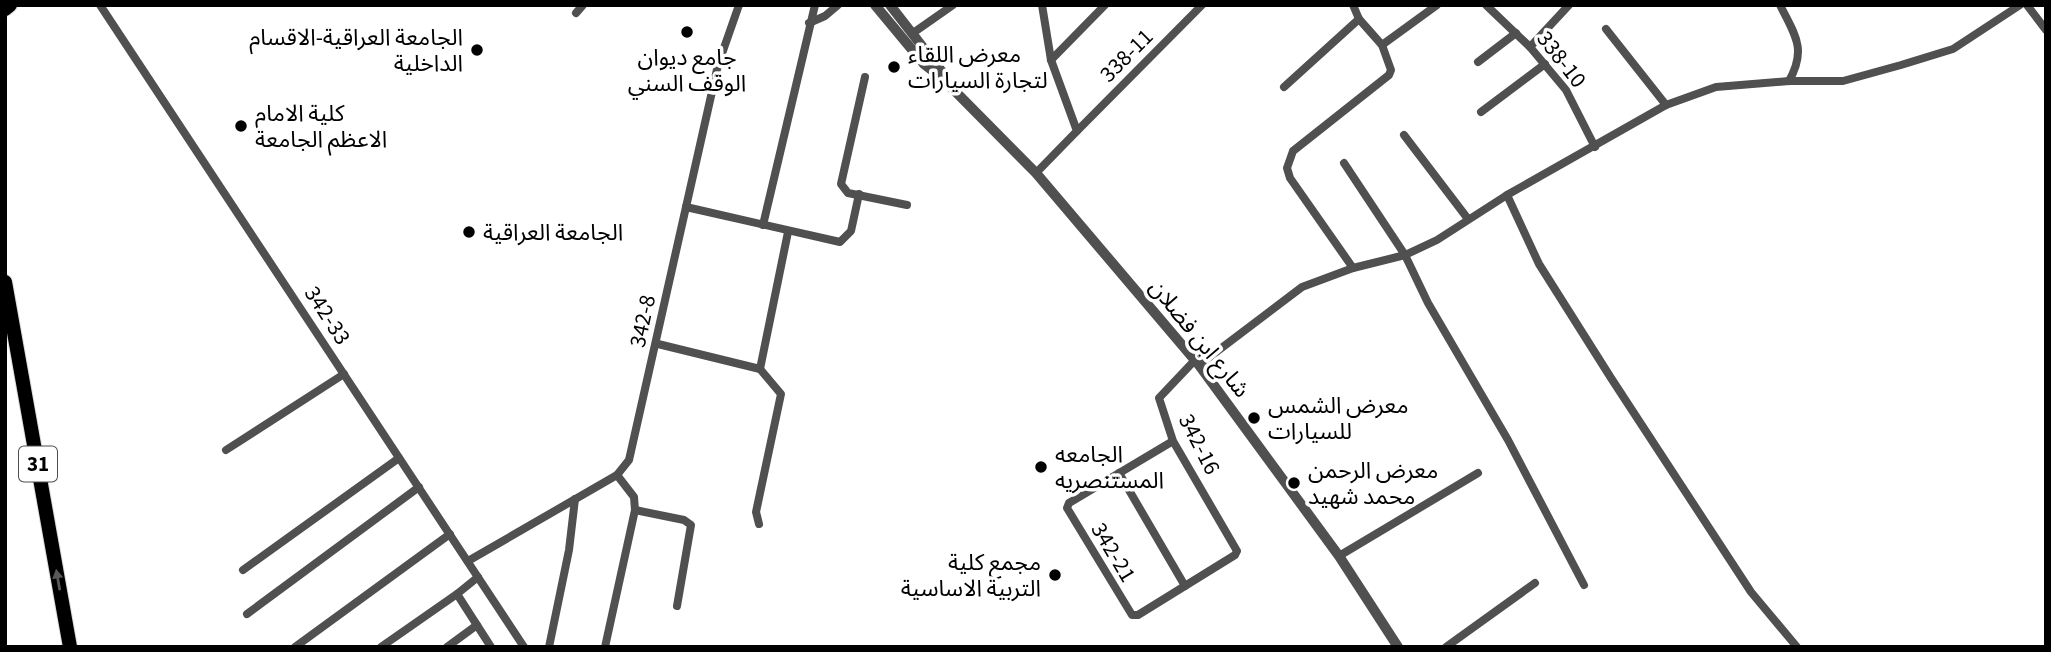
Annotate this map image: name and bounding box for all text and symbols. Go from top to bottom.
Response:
place label: الجامعة العراقية-الاقسام الداخلية [249,21,463,80]
street label: 338-11 [1092,21,1161,90]
marker: جامع ديوان الوقف السني [679,24,695,40]
street label: 338-10 [1529,24,1594,95]
place label: معرض اللقاء لتجارة السيارات [908,38,1048,97]
place label: جامع ديوان الوقف السني [628,41,746,100]
marker: الجامعة العراقية-الاقسام الداخلية [469,42,485,58]
marker: معرض اللقاء لتجارة السيارات [886,59,902,75]
place label: كلية الامام الاعظم الجامعة [255,97,387,156]
marker: كلية الامام الاعظم الجامعة [233,118,249,134]
place label: الجامعة العراقية [483,216,623,249]
marker: الجامعة العراقية [461,224,477,240]
street label: شارع ابن فضلان [1141,272,1258,405]
street label: 342-33 [296,279,359,351]
street label: 342-8 [621,292,664,350]
place label: معرض الشمس للسيارات [1268,389,1409,448]
street label: 342-16 [1170,408,1229,480]
marker: معرض الشمس للسيارات [1246,410,1262,426]
place label: الجامعه المستنصريه [1055,438,1164,497]
road number: 31 [19,447,57,482]
place label: معرض الرحمن محمد شهيد [1308,454,1438,513]
marker: الجامعه المستنصريه [1033,459,1049,475]
marker: معرض الرحمن محمد شهيد [1286,475,1302,491]
street label: 342-21 [1083,516,1144,588]
place label: مجمع كلية التربية الاساسية [901,546,1041,605]
marker: مجمع كلية التربية الاساسية [1047,567,1063,583]
one-way arrow [52,568,63,590]

